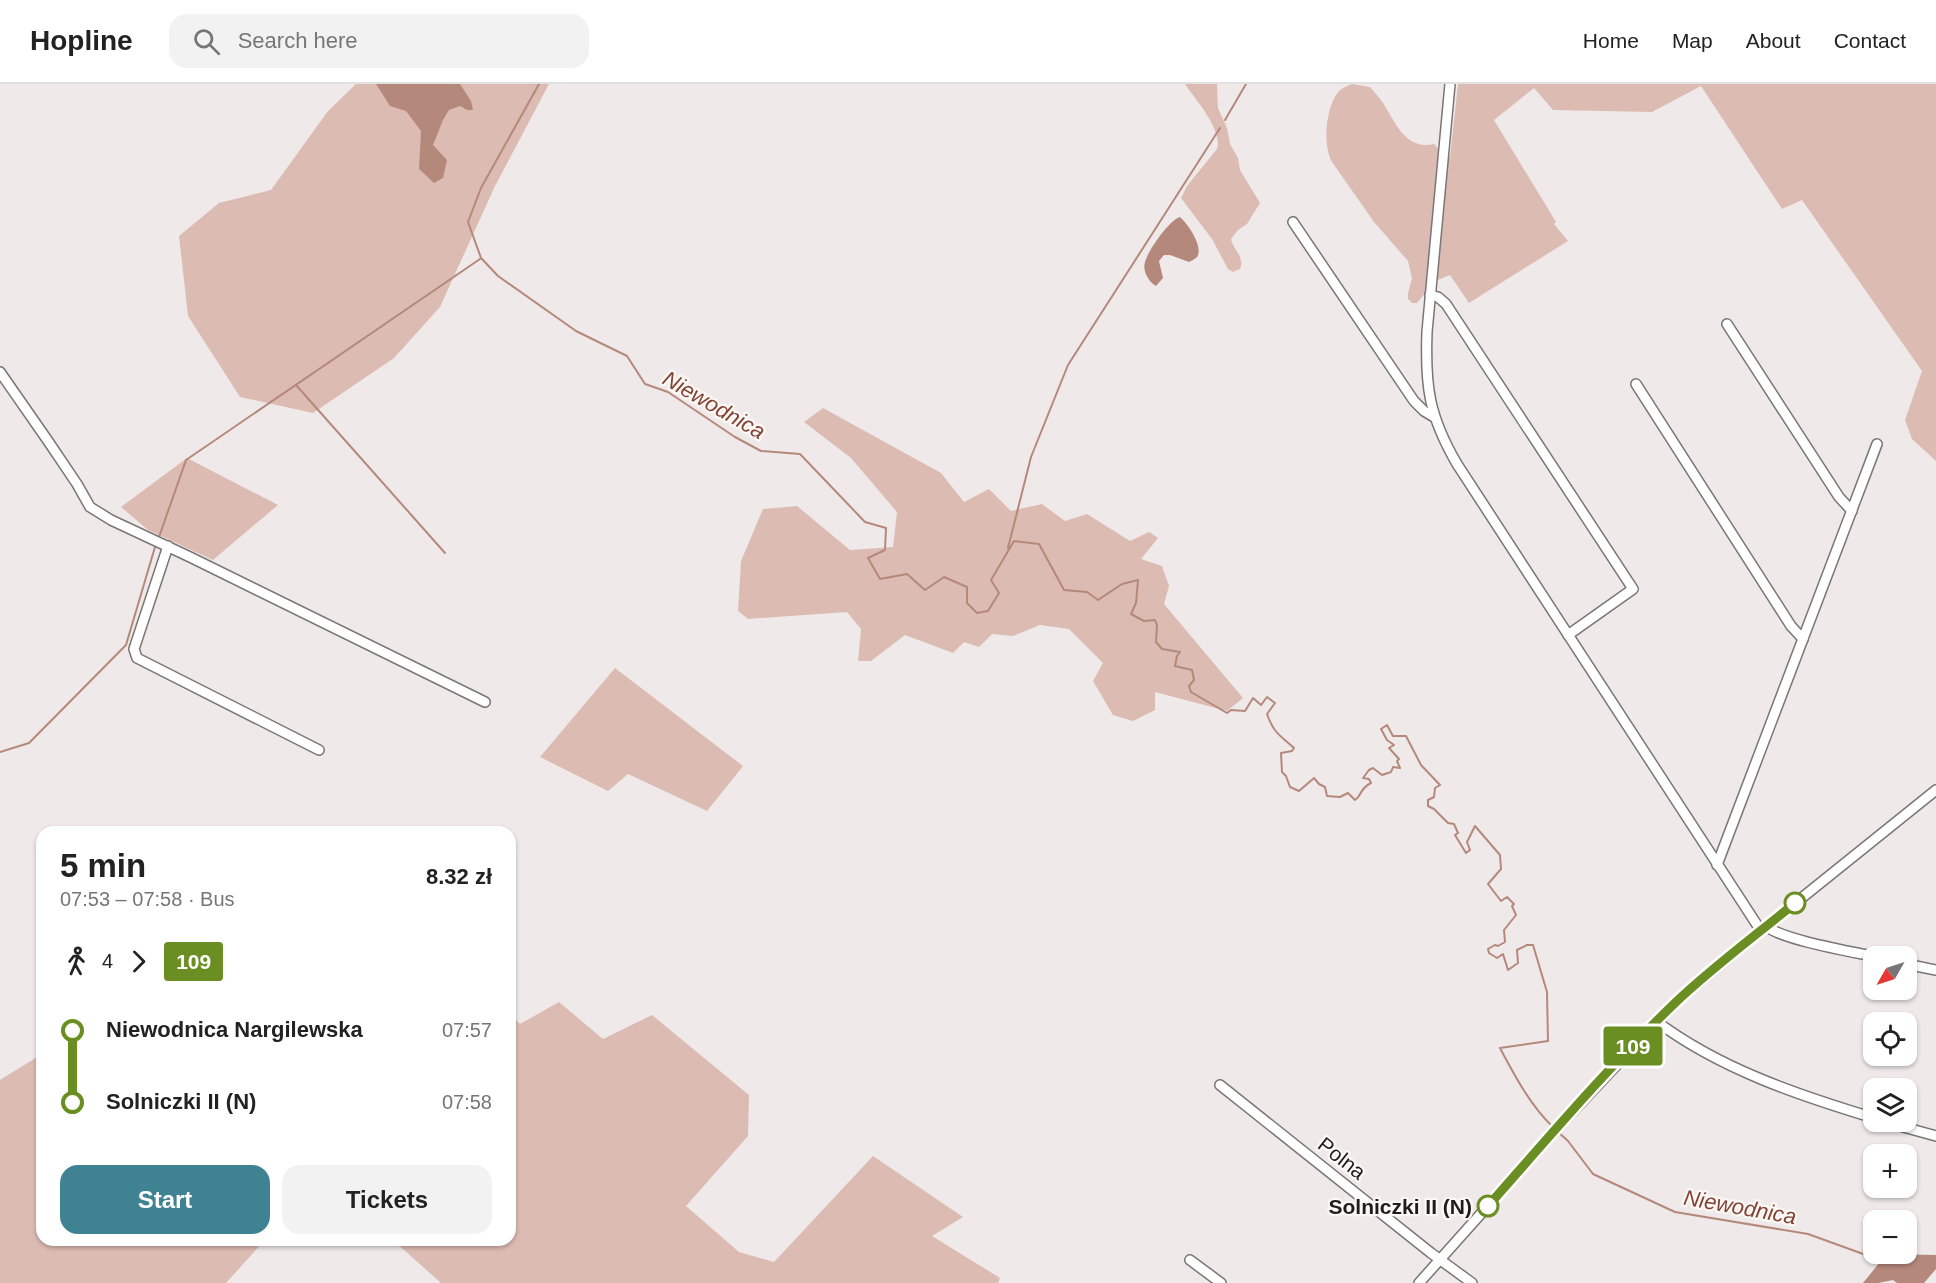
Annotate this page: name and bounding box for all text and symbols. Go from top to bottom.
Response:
search box [169,14,589,68]
text: Hopline [30,25,133,56]
icon: search [190,25,223,58]
text: Search here [238,28,358,53]
text: Home [1583,29,1639,52]
text: Map [1672,29,1713,52]
text: About [1746,29,1801,52]
text: Contact [1834,29,1906,52]
water label: Niewodnica [659,366,769,444]
text: 5 min [60,847,146,884]
text: 8.32 zł [426,864,492,889]
text: 07:53 – 07:58 · Bus [60,888,235,910]
unlabelled marker [1784,892,1806,914]
icon: walk [60,945,93,978]
icon: forward [122,945,155,978]
north arrow [1863,946,1917,1000]
map controls [1863,946,1917,1264]
text: 4 [102,950,113,972]
text: 109 [176,950,211,973]
button: locate [1863,1012,1917,1066]
text: Niewodnica Nargilewska [106,1017,363,1042]
text: 07:57 [442,1019,492,1041]
line badge: 109 [1598,1026,1668,1066]
text: 109 [1615,1035,1651,1058]
button: layers [1863,1078,1917,1132]
text: Solniczki II (N) [106,1089,256,1114]
text: 07:58 [442,1091,492,1113]
street label: Polna [1314,1132,1370,1184]
button: + [1863,1144,1917,1198]
button: Start [60,1165,270,1234]
button: Tickets [282,1165,492,1234]
water label: Niewodnica [1682,1185,1798,1229]
place label: Solniczki II (N) [1328,1195,1472,1218]
marker: Solniczki II (N) [1477,1195,1499,1217]
button: − [1863,1210,1917,1264]

